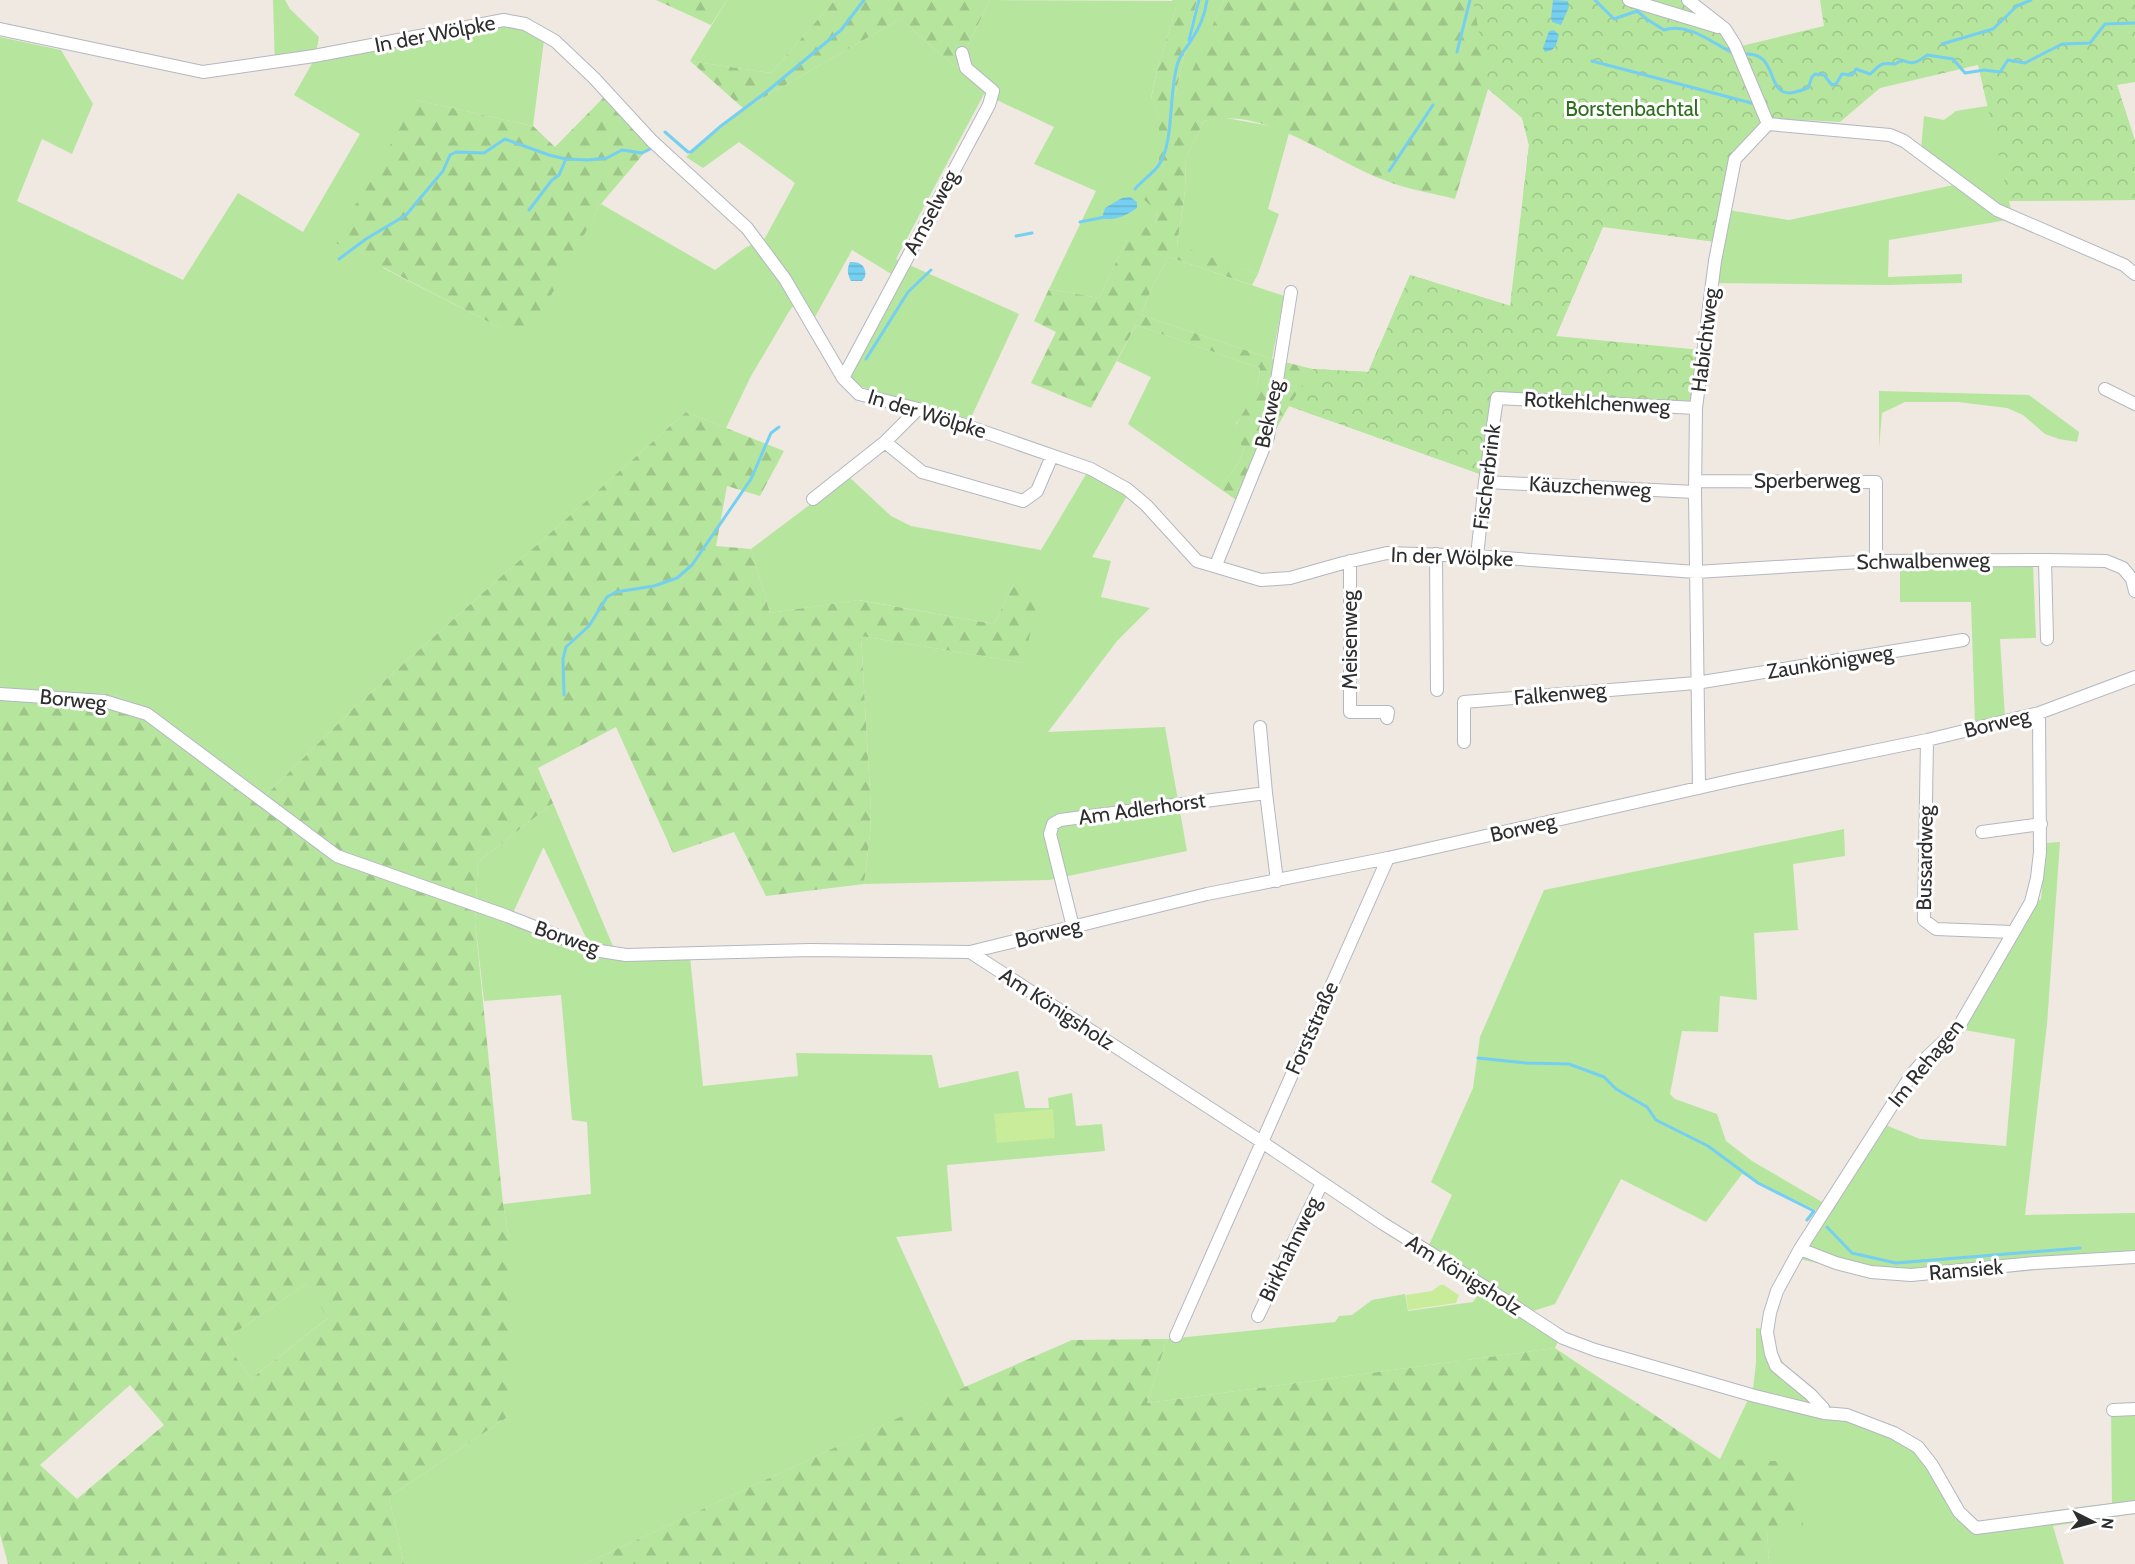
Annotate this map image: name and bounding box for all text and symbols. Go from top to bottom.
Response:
street label: In der Wölpke [372,10,498,57]
park label: Borstenbachtal [1565,96,1699,121]
street label: Amselweg [898,165,963,258]
street label: Habichtweg [1686,286,1723,394]
street label: Bekweg [1249,377,1288,450]
street label: In der Wölpke [865,384,990,443]
street label: Rotkehlchenweg [1523,386,1671,419]
street label: Fischerbrink [1468,422,1505,531]
street label: Sperberweg [1754,468,1861,493]
street label: Käuzchenweg [1528,471,1652,502]
street label: In der Wölpke [1390,542,1514,571]
street label: Schwalbenweg [1856,547,1990,574]
street label: Meisenweg [1337,590,1362,690]
street label: Zaunkönigweg [1765,639,1895,684]
street label: Falkenweg [1513,677,1608,710]
street label: Borweg [38,684,108,715]
street label: Borweg [1961,702,2033,743]
street label: Am Adlerhorst [1077,787,1207,830]
street label: Bussardweg [1911,805,1938,911]
street label: Borweg [1487,808,1559,847]
street label: Borweg [1012,912,1084,953]
street label: Borweg [531,915,603,960]
street label: Am Königsholz [995,962,1119,1055]
street label: Forststraße [1280,977,1343,1078]
street label: Im Rehagen [1883,1014,1969,1112]
street label: Birkhahnweg [1253,1192,1326,1305]
street label: Am Königsholz [1402,1229,1527,1320]
street label: Ramsiek [1928,1254,2005,1285]
north arrow [2063,1492,2123,1552]
text: N [2097,1517,2117,1530]

